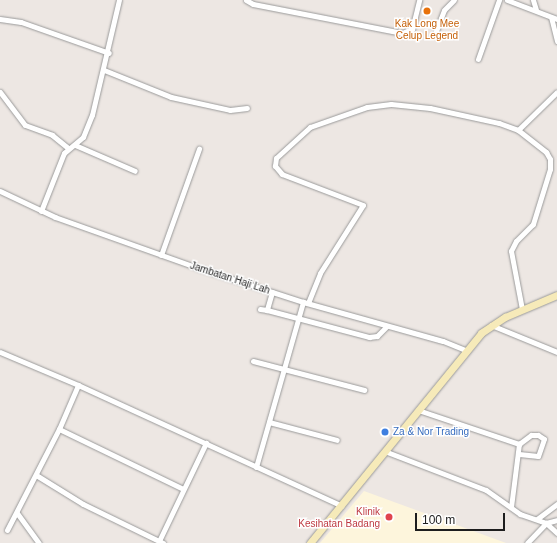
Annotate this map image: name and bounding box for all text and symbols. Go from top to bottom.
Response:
marker: Kak Long Mee Celup Legend [422,6,432,16]
place label: Kak Long Mee Celup Legend [395,17,459,40]
street label: Jambatan Haji Lah [188,259,272,297]
place label: Za & Nor Trading [393,426,469,438]
marker: Za & Nor Trading [380,427,390,437]
place label: Klinik Kesihatan Badang [298,505,380,528]
scale bar [417,505,507,531]
marker: Klinik Kesihatan Badang [383,511,395,523]
text: 100 m [422,513,455,527]

